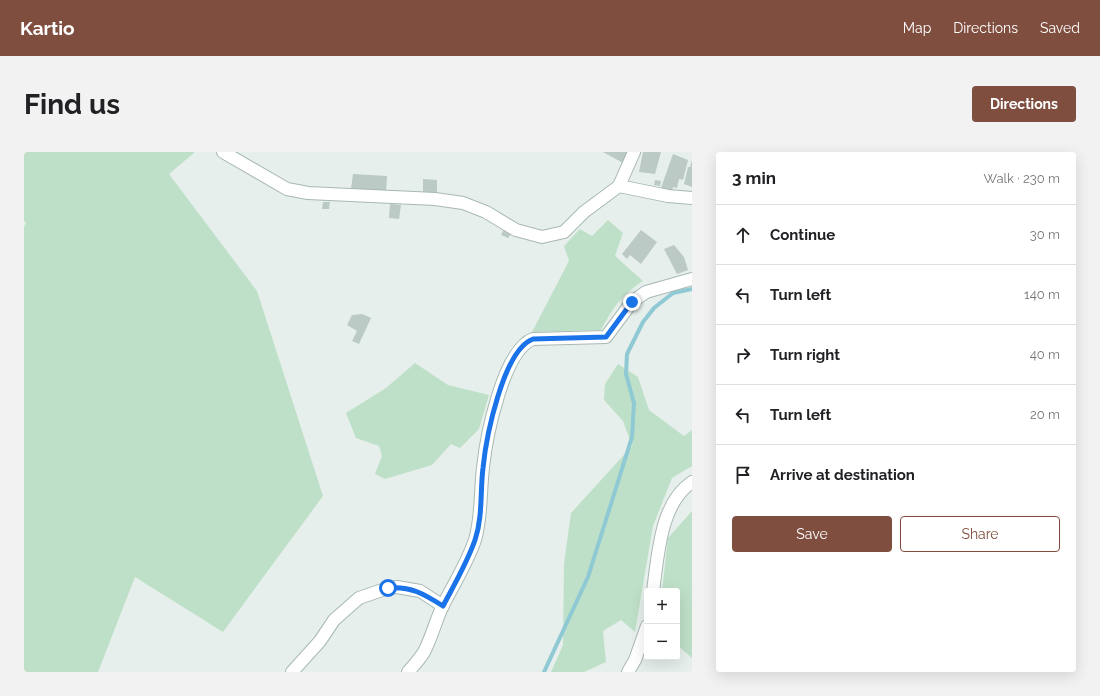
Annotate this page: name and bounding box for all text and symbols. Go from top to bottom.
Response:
text: Kartio [20,17,75,39]
text: Map [903,20,931,36]
text: Directions [953,20,1018,36]
text: Saved [1040,20,1080,36]
button: Directions [972,86,1076,122]
text: Find us [24,88,120,121]
text: 3 min [732,168,776,188]
text: Walk · 230 m [984,171,1060,186]
icon: ahead [732,224,754,246]
text: Continue [770,226,835,244]
text: 30 m [1030,227,1060,242]
icon: left [732,284,754,306]
text: Turn left [770,286,831,304]
text: 140 m [1024,287,1060,302]
route end [623,293,641,311]
icon: right [732,344,754,366]
text: Turn right [770,346,840,364]
text: 40 m [1030,347,1060,362]
icon: left [732,404,754,426]
text: Turn left [770,406,831,424]
text: 20 m [1030,407,1060,422]
icon: arrive [732,464,754,486]
text: Arrive at destination [770,466,915,484]
button: Save [732,516,892,552]
button: Share [900,516,1060,552]
route start [379,579,397,597]
map controls [644,588,680,660]
button: + [644,588,680,624]
button: − [644,624,680,660]

